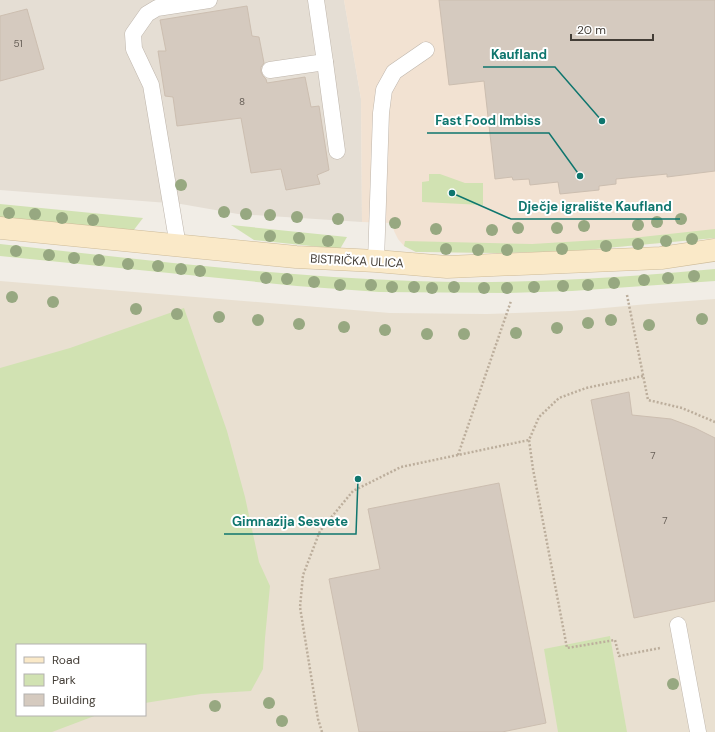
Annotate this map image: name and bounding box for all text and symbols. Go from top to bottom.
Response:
scale bar [571,16,653,42]
text: 20 m [577,22,606,38]
house number: 51 [13,37,23,50]
callout: Kaufland [483,42,555,67]
text: Kaufland [491,46,547,63]
house number: 8 [239,95,245,108]
callout: Fast Food Imbiss [427,108,549,133]
text: Fast Food Imbiss [435,112,541,129]
callout: Dječje igralište Kaufland [511,194,680,219]
text: Dječje igralište Kaufland [518,198,672,215]
street label: BISTRIČKA ULICA [310,251,404,271]
house number: 7 [650,449,656,462]
callout: Gimnazija Sesvete [224,509,356,534]
text: Gimnazija Sesvete [232,513,348,530]
house number: 7 [662,514,668,527]
legend [16,644,146,716]
text: Road [52,652,80,668]
text: Park [52,672,76,688]
text: Building [52,692,96,708]

